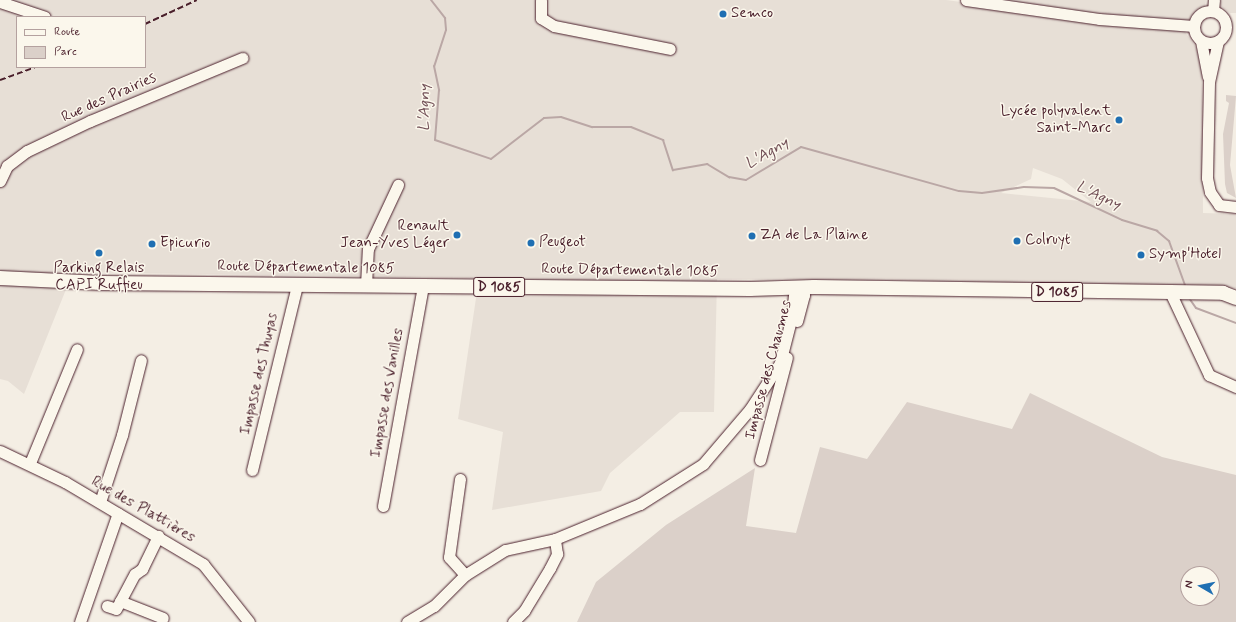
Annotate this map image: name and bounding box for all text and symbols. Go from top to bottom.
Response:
place label: Semco [731,5,773,23]
marker: Semco [718,9,728,19]
legend [16,16,146,68]
text: Route [54,24,80,40]
text: Parc [54,44,77,60]
street label: Rue des Prairies [59,69,159,127]
water label: L'Agny [415,84,435,132]
place label: Lycée polyvalent Saint-Marc [1003,102,1111,137]
marker: Lycée polyvalent Saint-Marc [1114,115,1124,125]
water label: L'Agny [742,134,792,174]
water label: L'Agny [1073,177,1123,215]
place label: Renault Jean-Yves Léger [340,217,449,252]
place label: ZA de La Plaine [760,227,867,245]
marker: Renault Jean-Yves Léger [452,230,462,240]
marker: ZA de La Plaine [747,231,757,241]
place label: Colruyt [1025,232,1070,250]
place label: Peugeot [539,234,586,252]
place label: Epicurio [160,235,210,253]
marker: Colruyt [1012,236,1022,246]
marker: Peugeot [526,238,536,248]
marker: Epicurio [147,239,157,249]
place label: Symp'Hotel [1149,246,1221,264]
marker: Parking Relais CAPI Ruffieu [94,248,104,258]
marker: Symp'Hotel [1136,250,1146,260]
street label: Route Départementale 1085 [217,257,395,279]
place label: Parking Relais CAPI Ruffieu [55,259,143,294]
street label: Route Départementale 1085 [541,260,719,282]
road number: D 1085 [473,275,525,299]
road number: D 1085 [1031,280,1083,304]
street label: Impasse des Chaumes [742,298,796,442]
street label: Impasse des Thuyas [237,311,283,437]
street label: Impasse des Vanilles [368,327,408,459]
street label: Rue des Plattières [88,473,198,547]
north arrow [1180,566,1220,606]
text: N [1182,580,1197,589]

